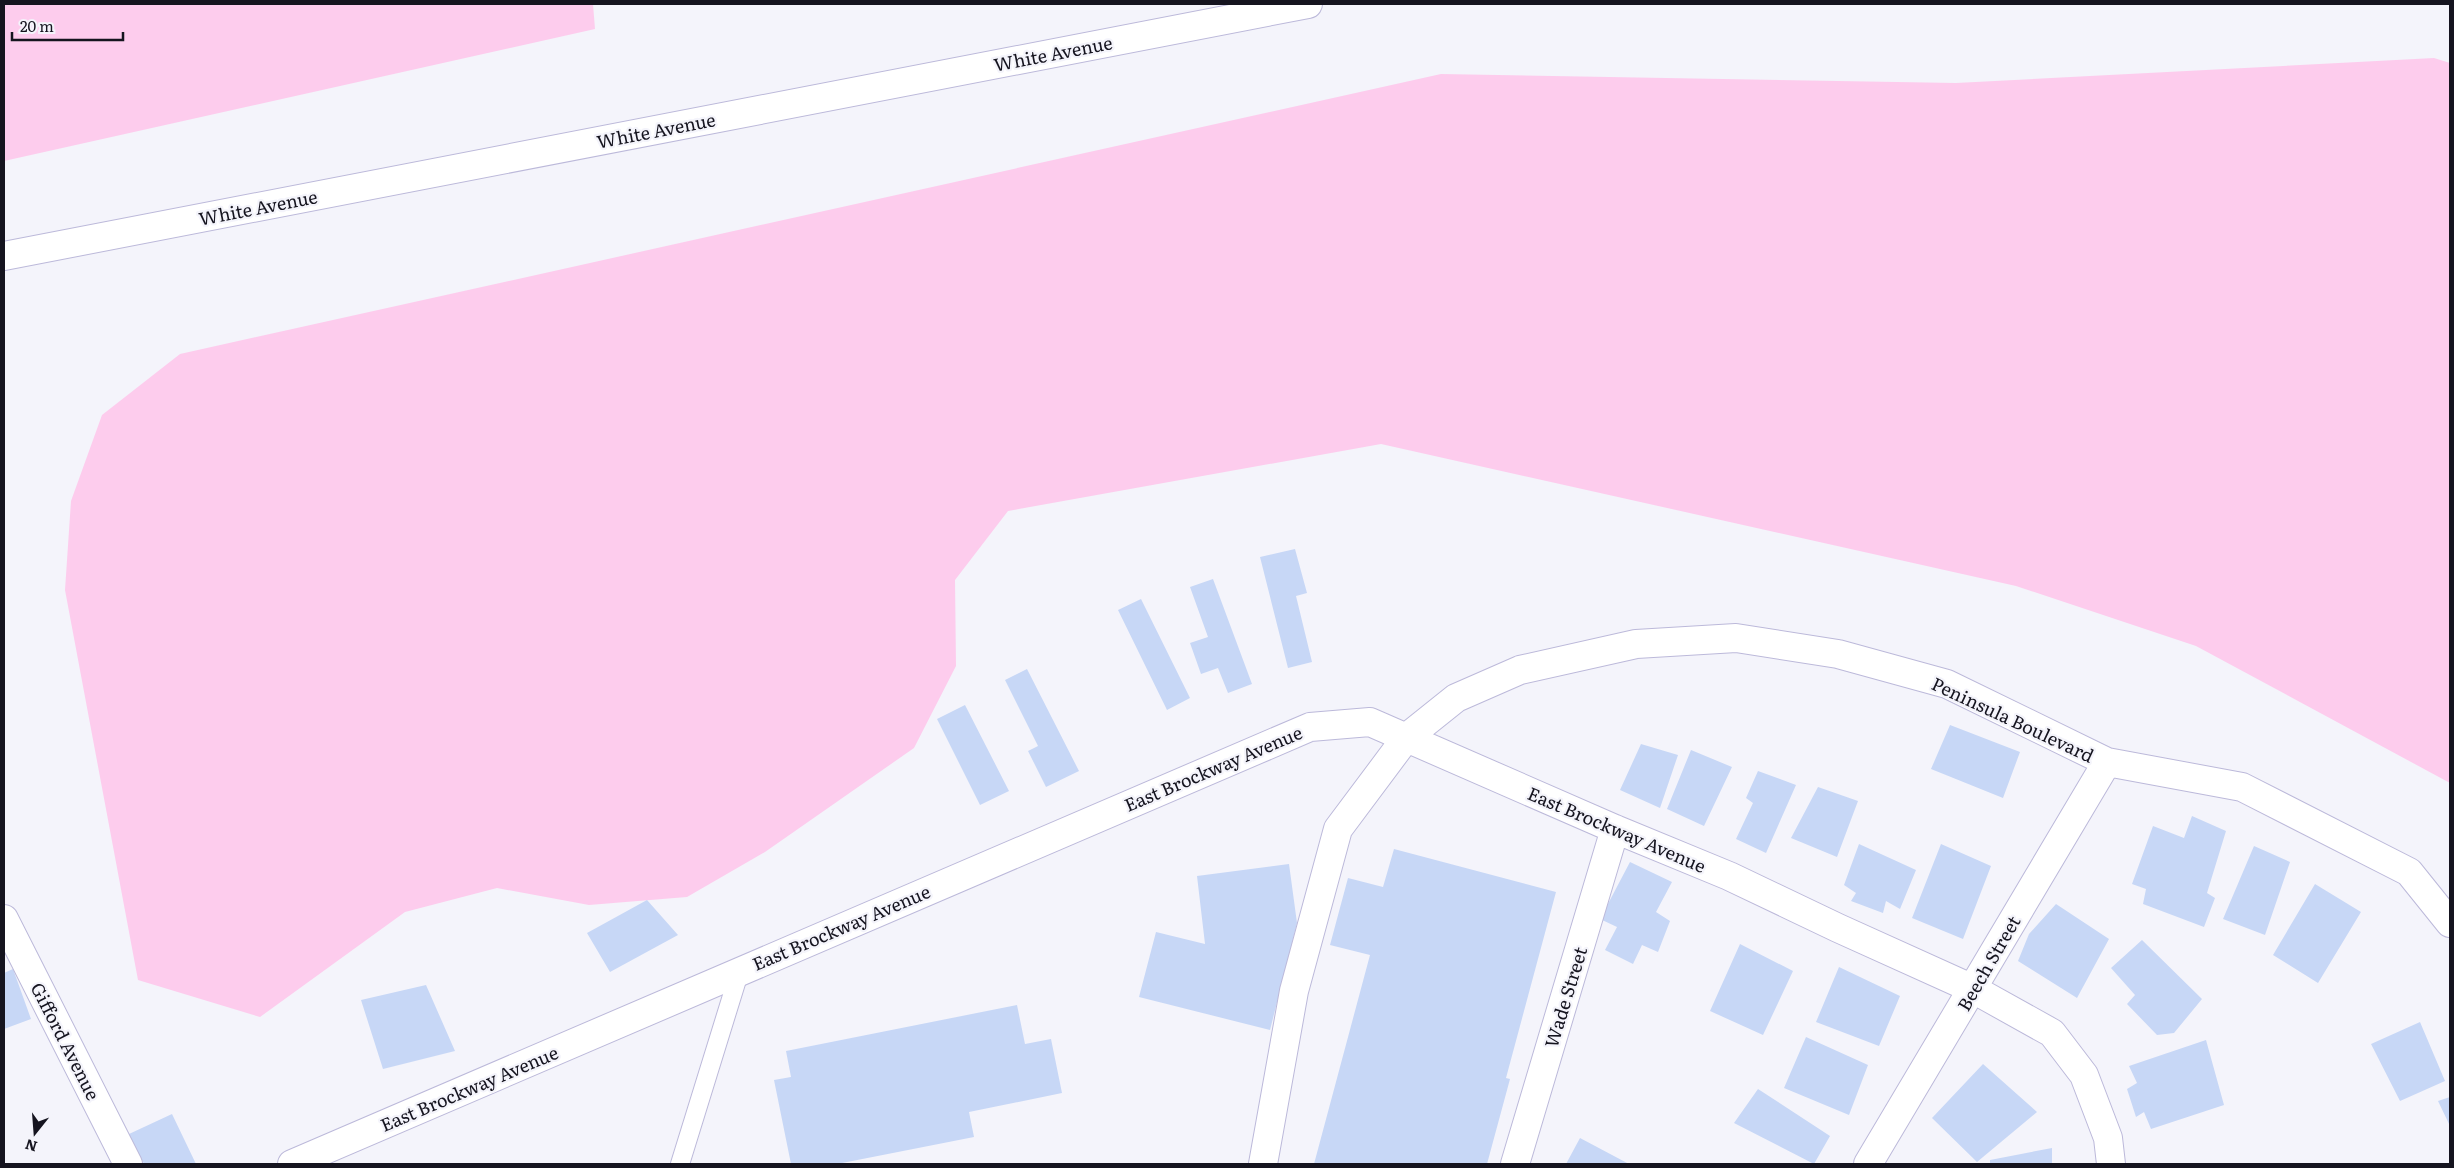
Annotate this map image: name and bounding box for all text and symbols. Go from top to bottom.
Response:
scale bar [12,10,124,42]
text: 20 m [20,14,54,37]
street label: White Avenue [991,28,1115,78]
street label: White Avenue [594,105,718,155]
street label: White Avenue [196,182,320,232]
street label: Peninsula Boulevard [1927,669,2099,769]
street label: East Brockway Avenue [1120,718,1306,818]
street label: East Brockway Avenue [1524,779,1710,879]
street label: East Brockway Avenue [748,877,934,977]
street label: Beech Street [1950,910,2027,1016]
street label: Wade Street [1537,943,1593,1051]
street label: Gifford Avenue [25,977,107,1105]
street label: East Brockway Avenue [376,1038,562,1138]
north arrow [10,1108,60,1158]
text: N [22,1135,39,1158]

